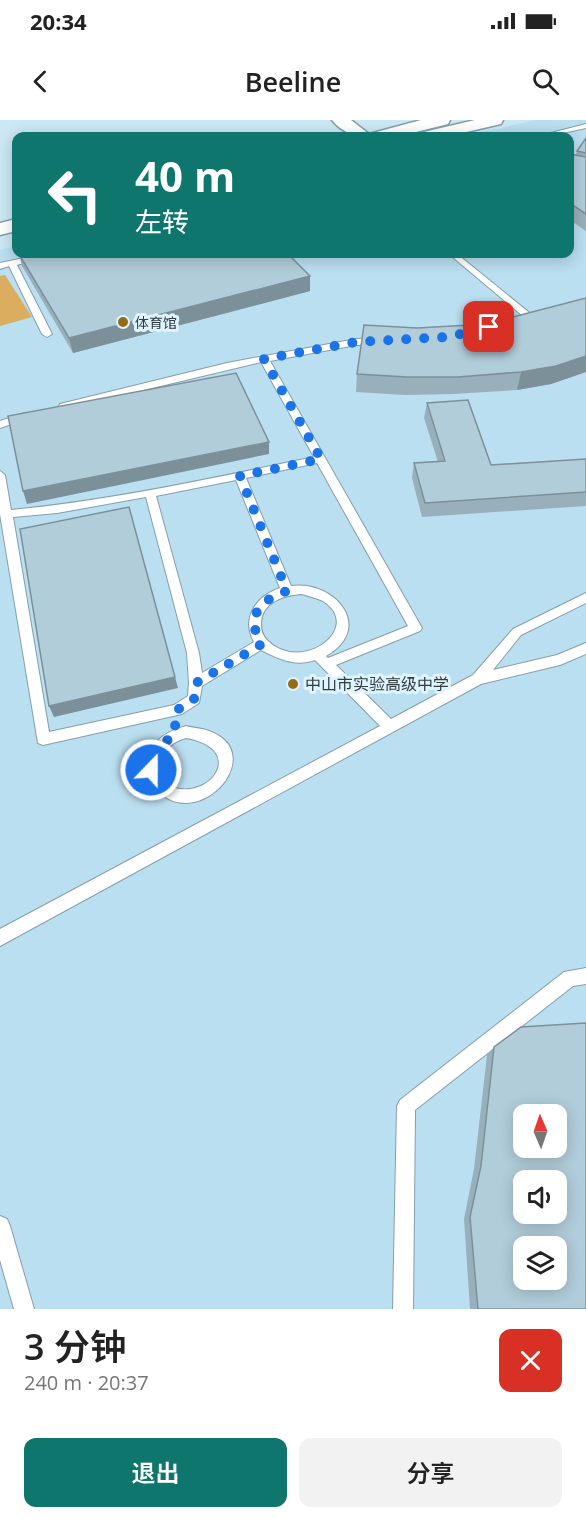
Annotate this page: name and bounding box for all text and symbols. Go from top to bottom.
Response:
text: 20:34 [30,6,87,36]
text: Beeline [245,63,341,100]
icon: back [24,65,57,98]
icon: search [529,65,562,98]
text: 40 m [135,147,235,204]
icon: left [36,156,114,234]
text: 左转 [135,203,189,240]
pin [463,301,514,352]
icon: arrive [472,310,505,343]
place label: 体育馆 [135,313,177,332]
marker: 体育馆 [116,315,130,329]
place label: 中山市实验高级中学 [305,673,449,695]
marker: 中山市实验高级中学 [286,677,300,691]
position arrow [119,738,183,802]
north arrow [513,1104,567,1158]
map controls [513,1104,567,1290]
button: sound [513,1170,567,1224]
button: layers [513,1236,567,1290]
text: 3 分钟 [24,1322,126,1371]
button: close [499,1329,562,1392]
text: 240 m · 20:37 [24,1369,149,1396]
button: 退出 [24,1438,287,1507]
button: 分享 [299,1438,562,1507]

